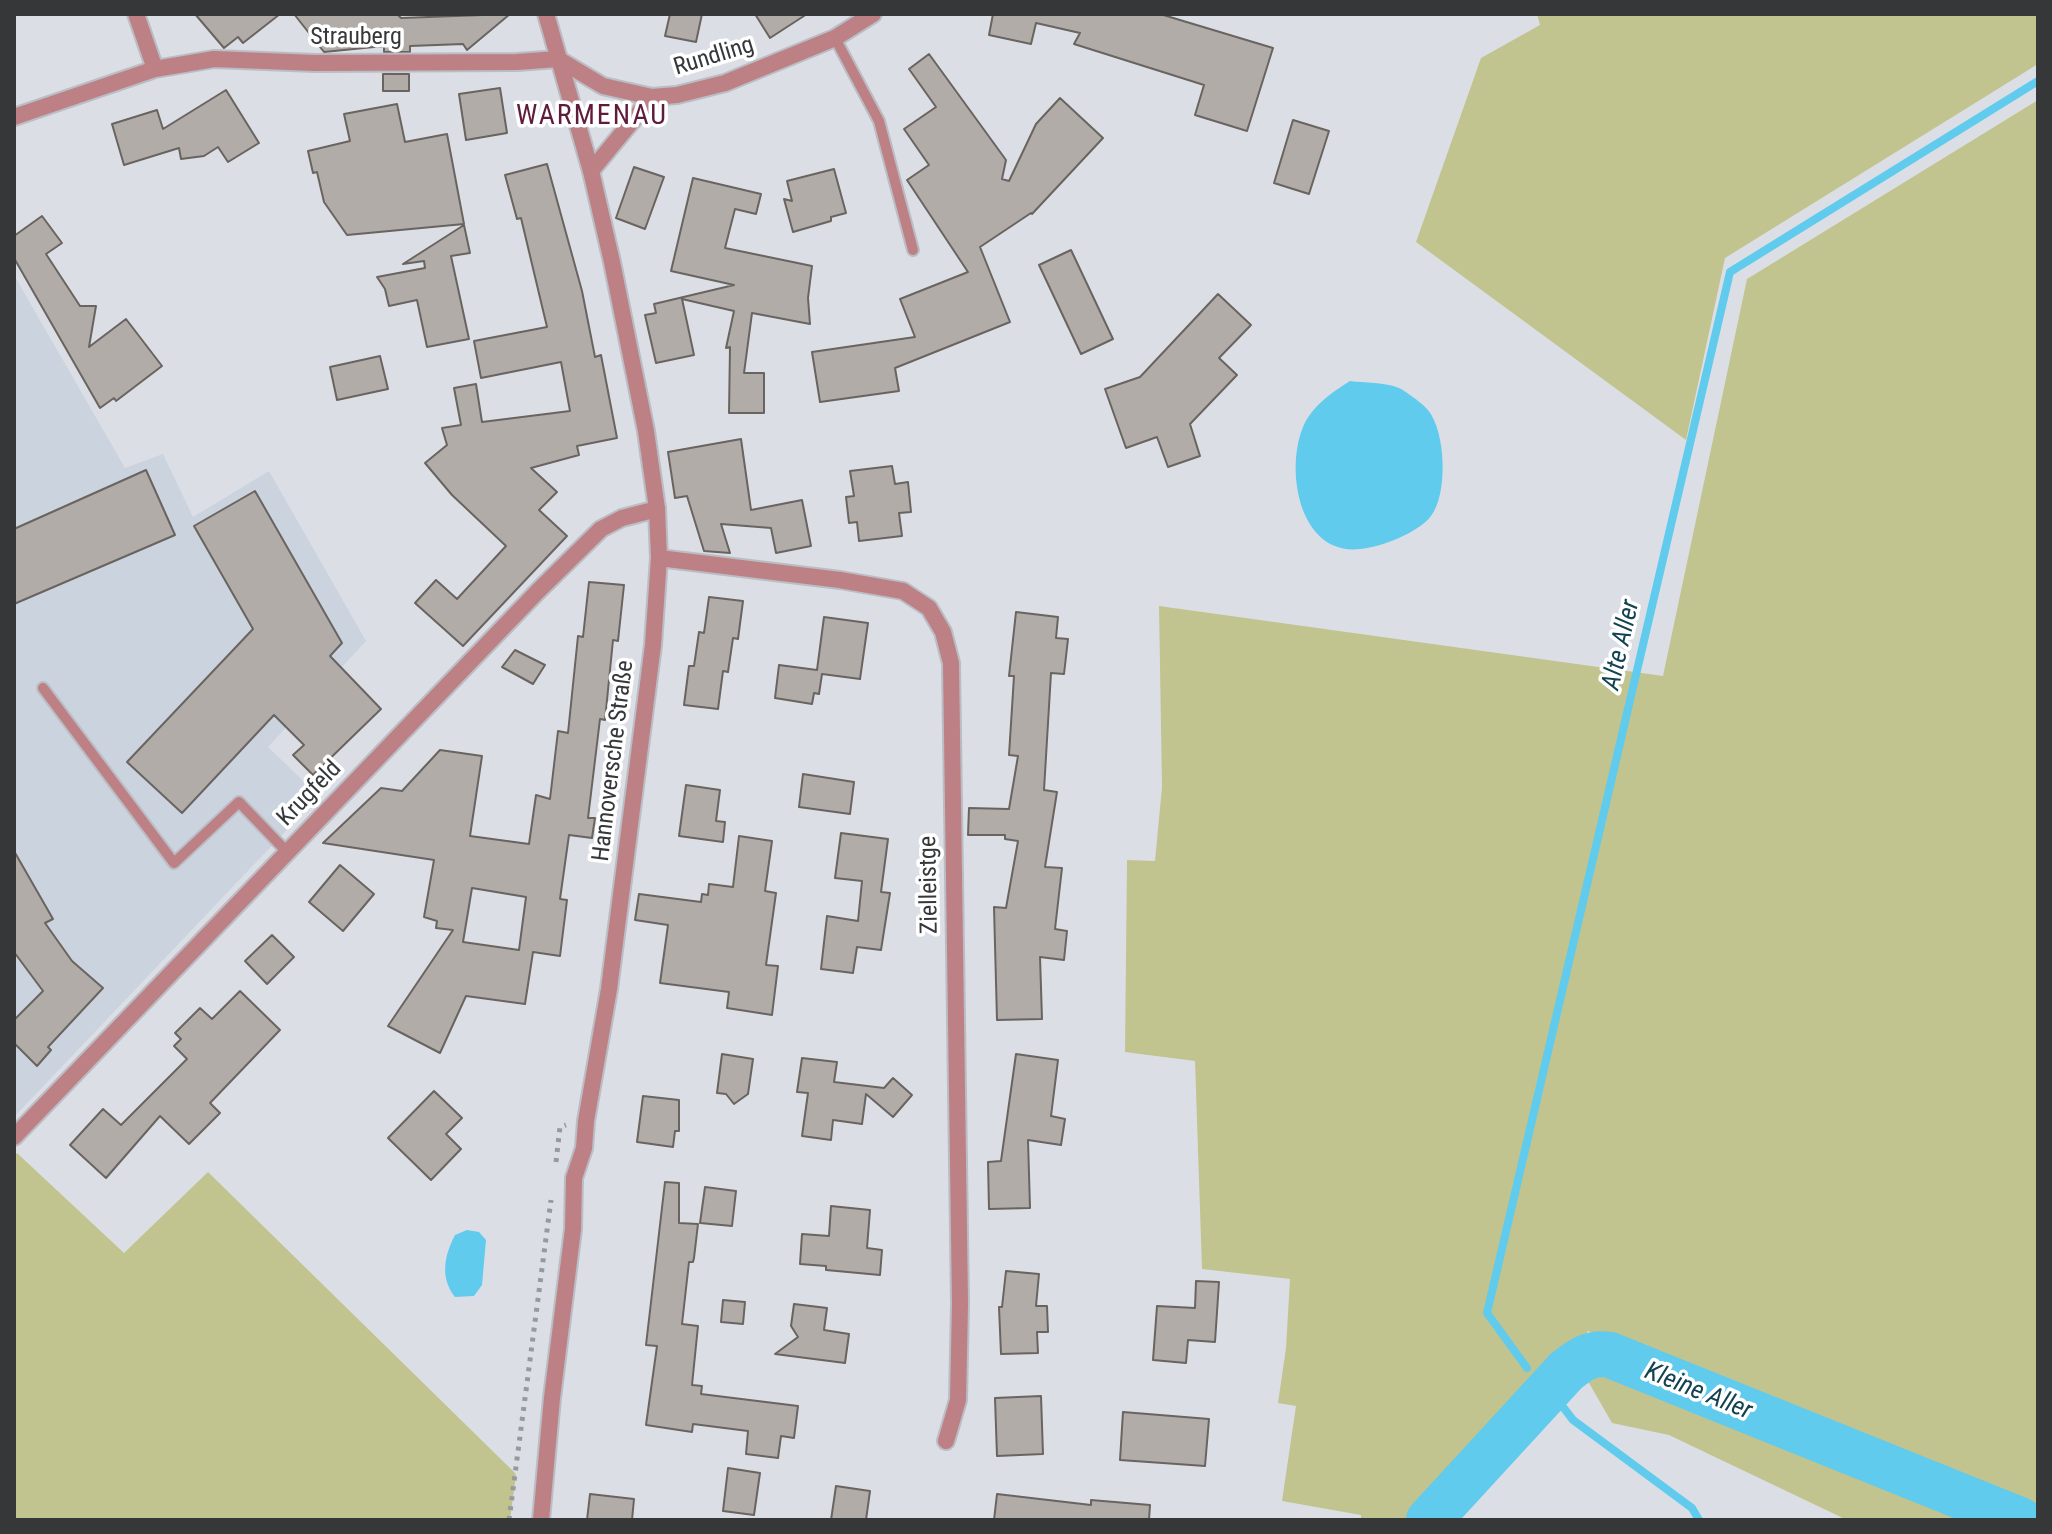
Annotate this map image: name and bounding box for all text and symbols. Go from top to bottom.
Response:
street label: Strauberg [310,24,402,52]
street label: Rundling [670,31,758,83]
district label: WARMENAU [516,100,668,134]
water label: Alte Aller [1597,597,1647,693]
street label: Hannoversche Straße [587,659,641,863]
street label: Krugfeld [272,755,348,833]
street label: Zielleistge [915,836,945,934]
water label: Kleine Aller [1640,1356,1756,1428]

